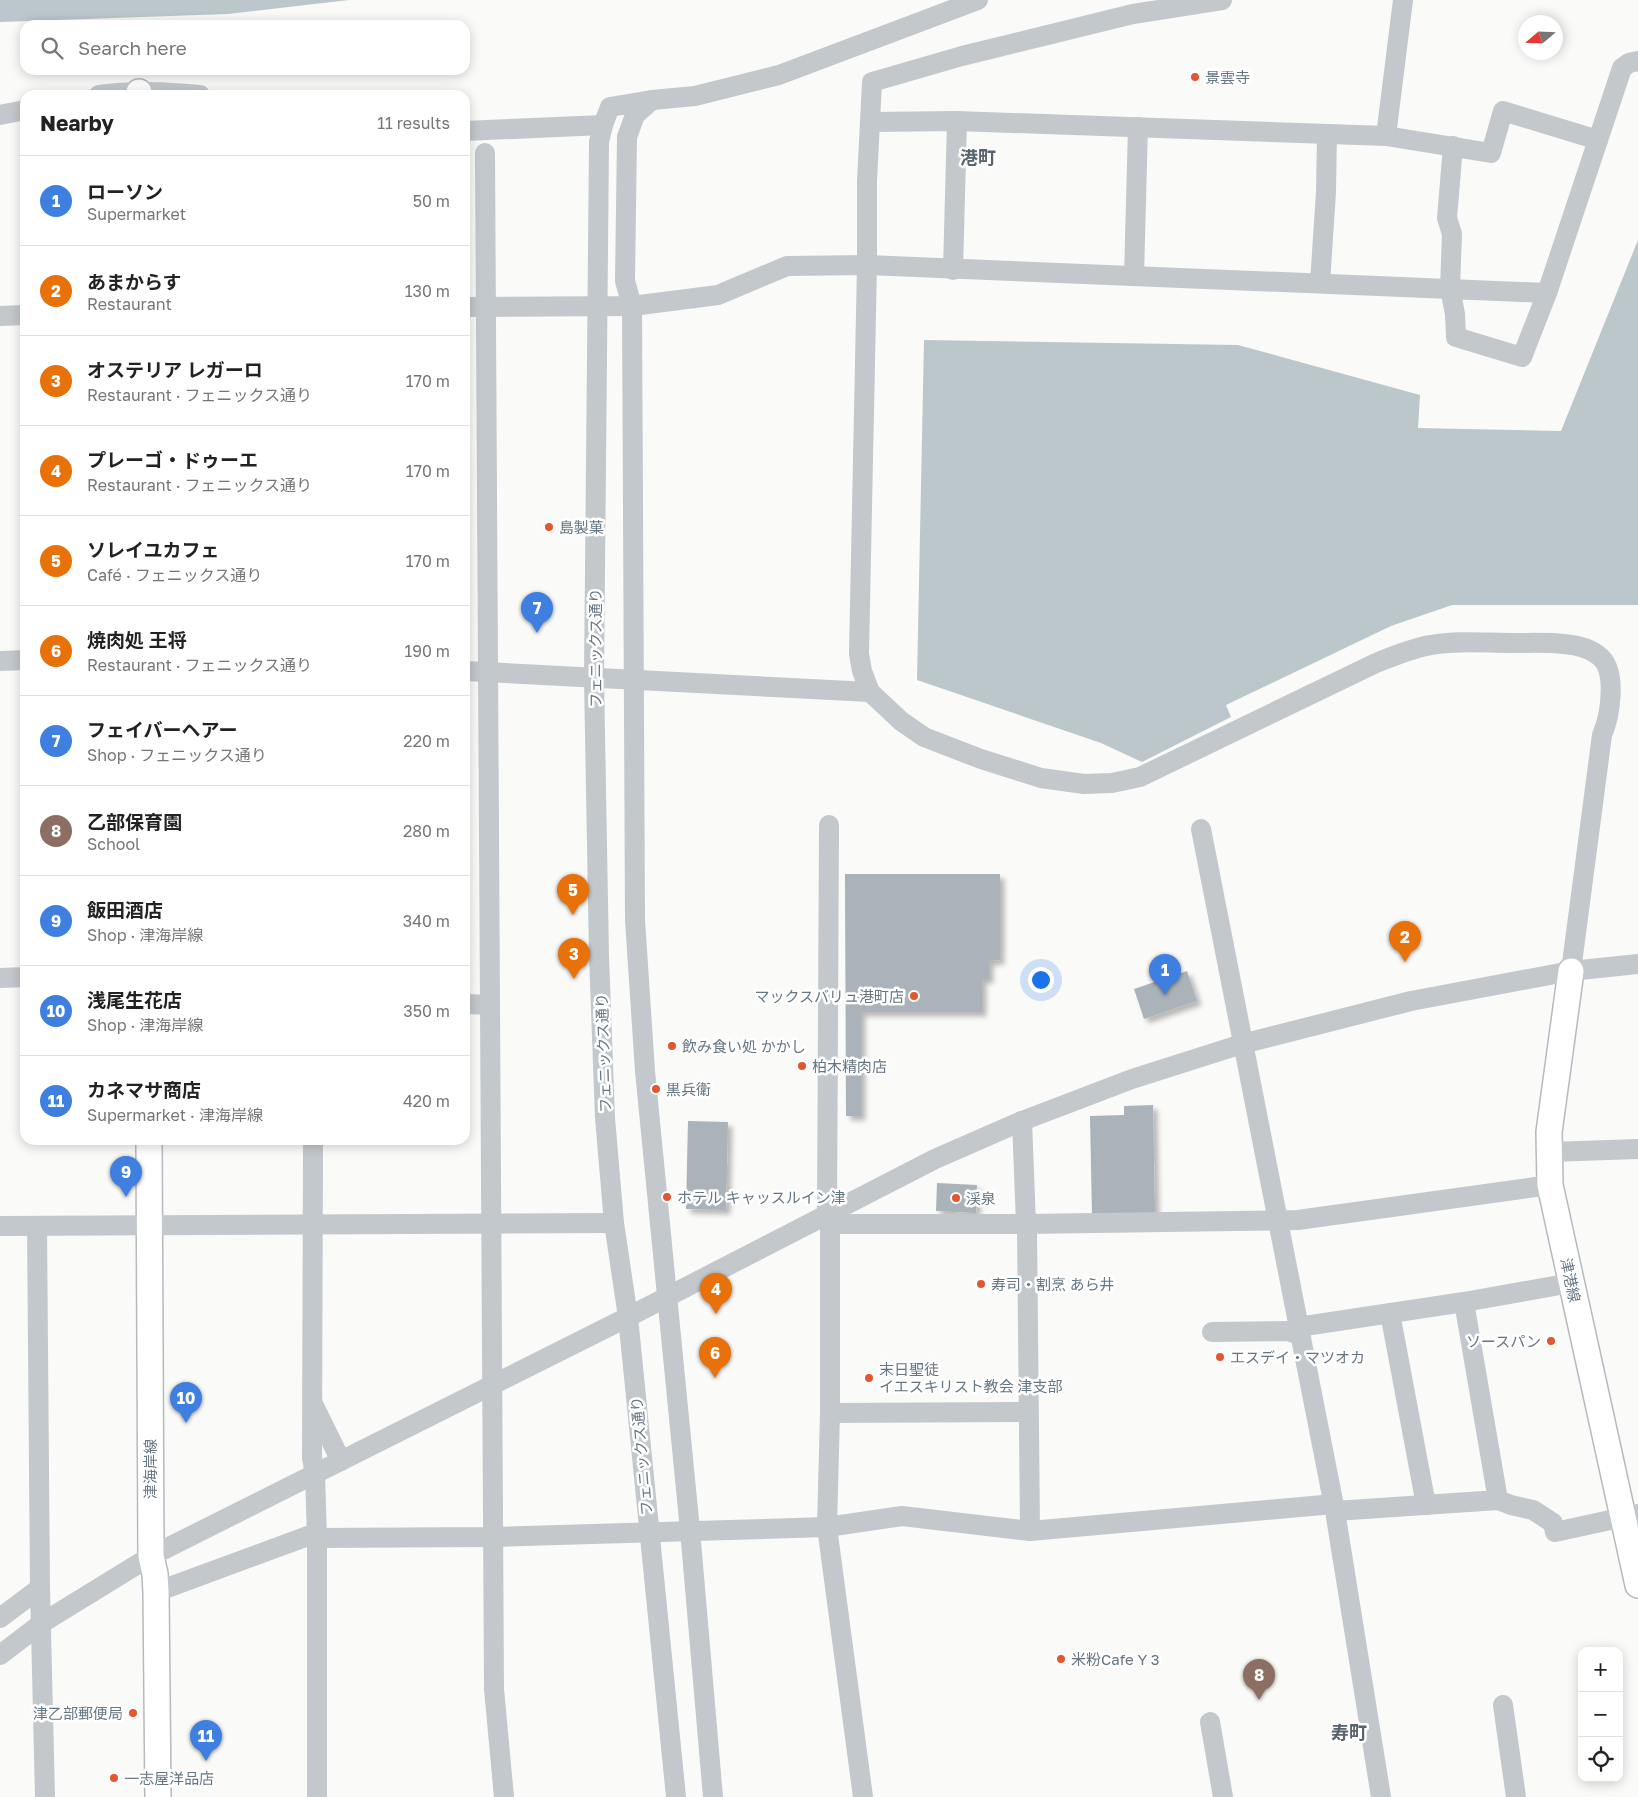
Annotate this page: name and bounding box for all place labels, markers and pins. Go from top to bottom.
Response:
place label: 景雲寺 [1205,68,1250,86]
marker: 景雲寺 [1189,71,1201,83]
place label: 島製菓 [559,518,604,536]
marker: 島製菓 [543,521,555,533]
pin: 7 [521,592,553,633]
pin: 5 [557,874,589,915]
pin: 2 [1389,921,1421,962]
pin: 3 [558,938,590,979]
pin: 1 [1149,954,1181,995]
place label: マックスバリュ港町店 [754,987,904,1005]
marker: マックスバリュ港町店 [908,990,920,1002]
place label: 飲み食い処 かかし [682,1037,806,1055]
marker: 飲み食い処 かかし [666,1040,678,1052]
place label: 柏木精肉店 [812,1057,887,1075]
marker: 柏木精肉店 [796,1060,808,1072]
place label: 黒兵衛 [666,1080,711,1098]
marker: 黒兵衛 [650,1083,662,1095]
pin: 9 [110,1156,142,1197]
place label: ホテル キャッスルイン津 [677,1188,846,1206]
place label: 渓泉 [966,1189,996,1207]
marker: ホテル キャッスルイン津 [661,1191,673,1203]
marker: 渓泉 [950,1192,962,1204]
pin: 4 [700,1273,732,1314]
place label: 寿司・割烹 あら井 [991,1275,1115,1293]
marker: 寿司・割烹 あら井 [975,1278,987,1290]
place label: ソースパン [1466,1332,1541,1350]
marker: ソースパン [1545,1335,1557,1347]
pin: 6 [699,1337,731,1378]
place label: エスデイ・マツオカ [1230,1348,1365,1366]
marker: エスデイ・マツオカ [1214,1351,1226,1363]
place label: 末日聖徒 イエスキリスト教会 津支部 [879,1360,1063,1395]
marker: 末日聖徒 イエスキリスト教会 津支部 [863,1372,875,1384]
pin: 10 [170,1382,202,1423]
place label: 米粉Cafe Y 3 [1071,1650,1160,1668]
marker: 米粉Cafe Y 3 [1055,1653,1067,1665]
pin: 8 [1243,1659,1275,1700]
place label: 津乙部郵便局 [33,1704,123,1722]
marker: 津乙部郵便局 [127,1707,139,1719]
pin: 11 [190,1720,222,1761]
place label: 一志屋洋品店 [124,1769,214,1787]
marker: 一志屋洋品店 [108,1772,120,1784]

